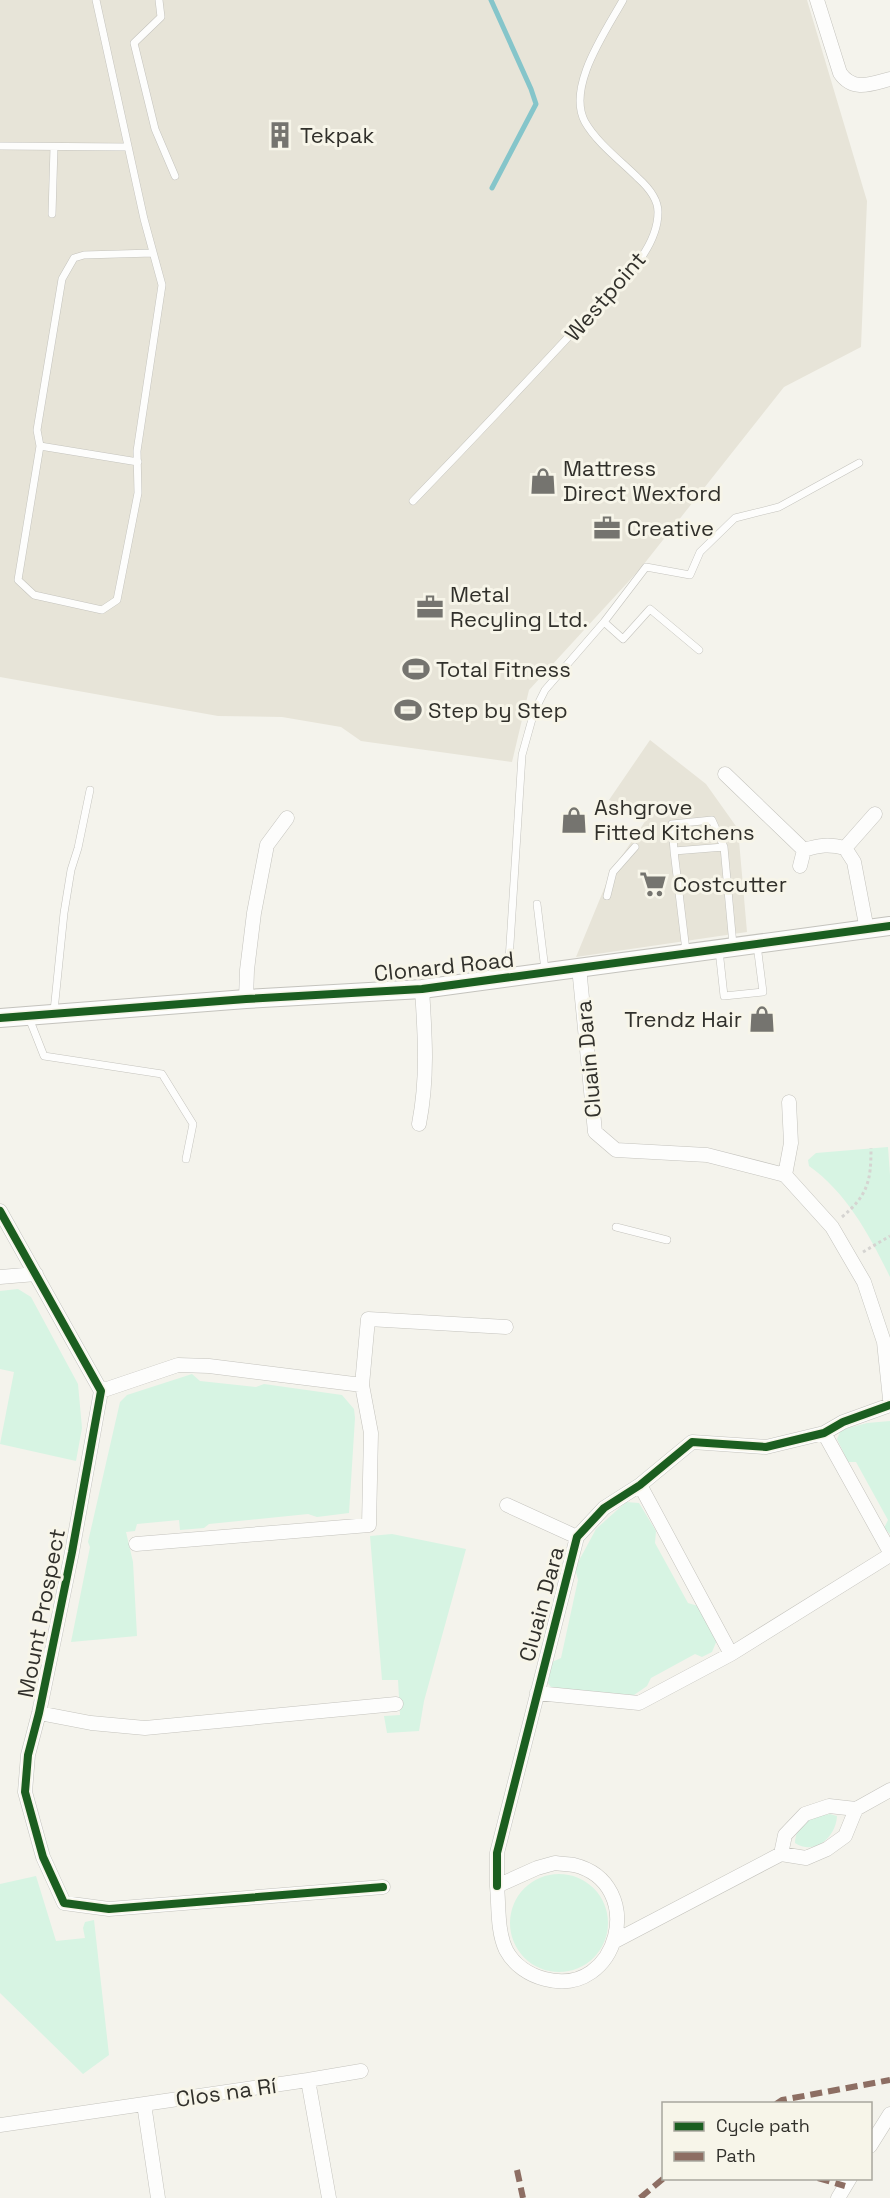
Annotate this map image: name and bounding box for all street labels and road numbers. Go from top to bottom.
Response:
street label: Westpoint [558,245,652,347]
street label: Clonard Road [372,945,516,987]
street label: Cluain Dara [569,999,607,1119]
street label: Mount Prospect [11,1526,71,1700]
street label: Cluain Dara [512,1543,570,1665]
street label: Clos na Rí [174,2071,279,2113]

